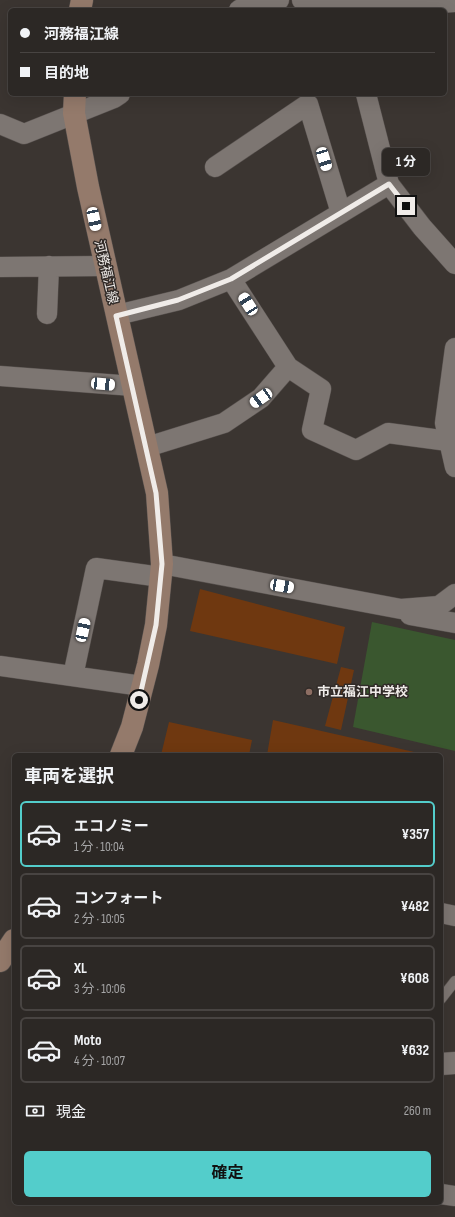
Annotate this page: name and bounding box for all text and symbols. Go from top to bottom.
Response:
text: 河務福江線 [44,25,119,44]
text: 目的地 [44,64,89,83]
car [315,146,333,172]
callout: 1 分 [382,148,430,176]
text: 1 分 [396,154,416,170]
route end [397,197,415,215]
car [86,206,102,232]
street label: 河務福江線 [91,239,121,305]
car [236,291,260,317]
car [91,377,115,391]
car [248,386,274,410]
car [269,578,295,594]
car [75,617,91,643]
place label: 市立福江中学校 [317,684,408,700]
marker: 市立福江中学校 [304,687,314,697]
route start [130,691,148,709]
text: 車両を選択 [24,766,114,787]
icon: car [26,816,62,852]
text: エコノミー [74,817,149,836]
text: ¥357 [401,825,429,844]
text: 1 分 · 10:04 [74,839,124,855]
icon: car [26,888,62,924]
text: コンフォート [74,889,164,908]
text: ¥482 [401,897,429,916]
text: 2 分 · 10:05 [74,911,125,927]
text: XL [74,959,87,978]
icon: car [26,960,62,996]
text: ¥608 [400,969,429,988]
text: 3 分 · 10:06 [74,981,125,997]
text: Moto [74,1031,101,1050]
icon: car [26,1032,62,1068]
text: ¥632 [401,1041,429,1060]
text: 4 分 · 10:07 [74,1053,125,1069]
icon: cash [24,1100,46,1122]
text: 現金 [56,1103,86,1122]
text: 260 m [404,1103,431,1119]
button: 確定 [24,1151,431,1197]

